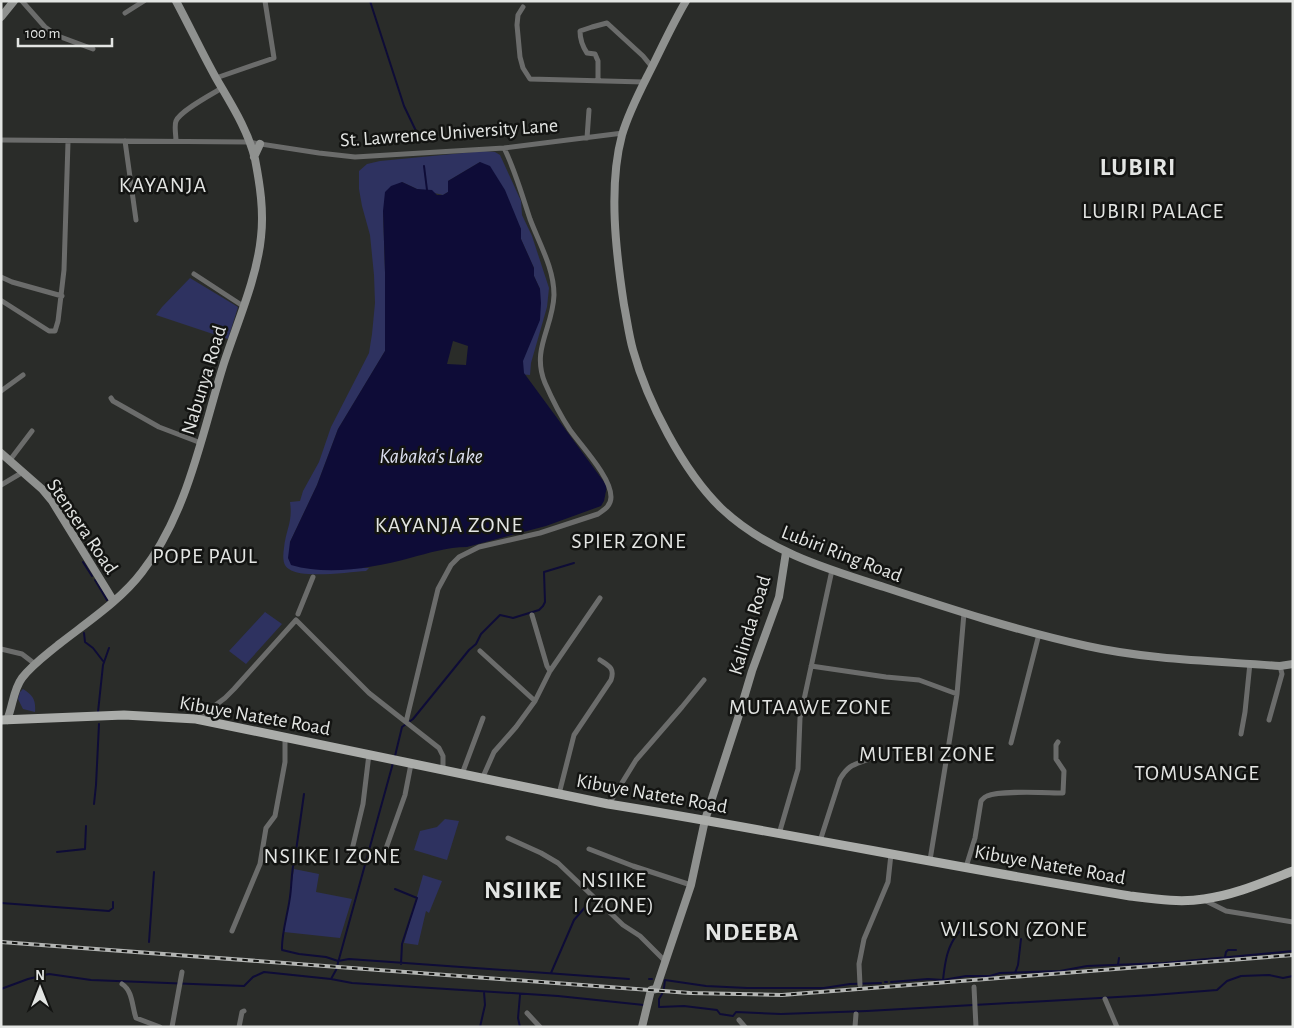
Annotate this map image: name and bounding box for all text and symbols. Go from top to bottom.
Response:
scale bar [18,15,111,47]
text: 100 m [25,26,60,41]
street label: St. Lawrence University Lane [339,115,559,151]
district label: LUBIRI [1100,155,1176,180]
district label: KAYANJA [119,174,207,196]
district label: LUBIRI PALACE [1082,200,1224,222]
street label: Nabunya Road [178,323,230,437]
water label: Kabaka's Lake [379,446,483,467]
street label: Stensera Road [43,475,121,578]
district label: KAYANJA ZONE [375,514,523,536]
street label: Lubiri Ring Road [779,522,905,586]
district label: SPIER ZONE [571,530,687,552]
district label: POPE PAUL [152,545,258,567]
street label: Kalinda Road [725,573,775,677]
street label: Kibuye Natete Road [178,693,332,739]
district label: MUTAAWE ZONE [729,696,891,718]
district label: MUTEBI ZONE [859,743,995,765]
district label: TOMUSANGE [1134,762,1260,784]
street label: Kibuye Natete Road [575,771,729,817]
street label: Kibuye Natete Road [973,842,1127,888]
district label: NSIIKE I ZONE [263,845,401,867]
district label: NSIIKE I (ZONE) [573,869,655,916]
district label: NSIIKE [484,878,562,903]
district label: WILSON (ZONE [940,918,1088,940]
district label: NDEEBA [705,920,799,945]
north arrow [15,963,65,1013]
text: N [35,969,45,983]

